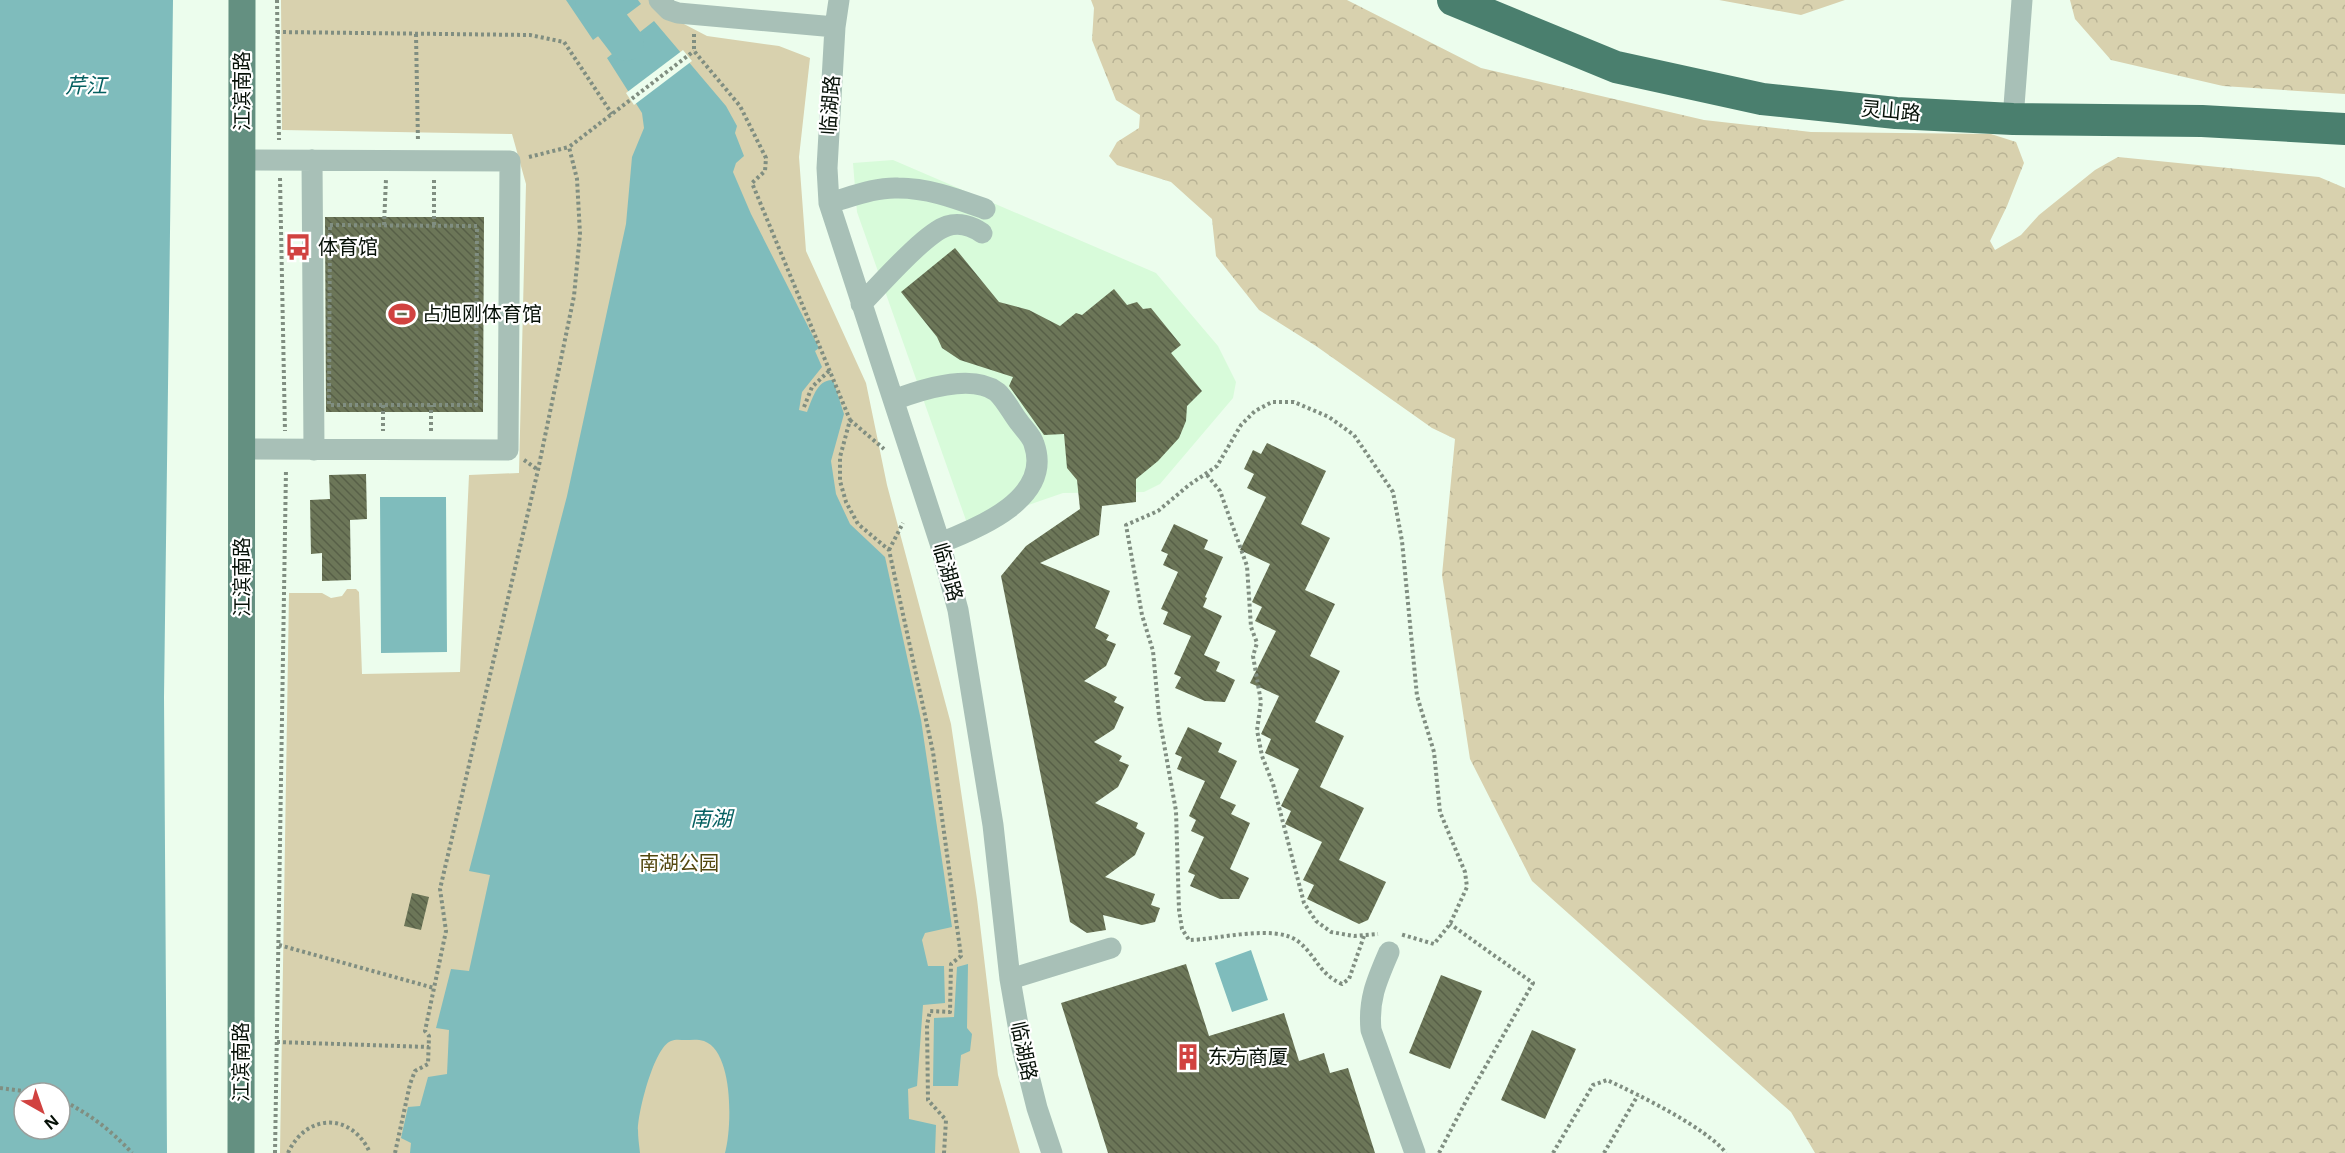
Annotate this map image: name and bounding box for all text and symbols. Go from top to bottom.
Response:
street label: 江滨南路 [228,51,255,131]
water label: 芹江 [65,71,109,99]
street label: 临湖路 [814,74,845,136]
street label: 灵山路 [1860,94,1922,127]
bus stop icon: 体育馆 [283,232,313,262]
place label: 体育馆 [318,233,378,260]
sports icon: 占旭刚体育馆 [387,299,417,329]
place label: 占旭刚体育馆 [422,300,542,327]
street label: 江滨南路 [228,537,255,617]
street label: 临湖路 [927,539,970,604]
water label: 南湖 [690,804,735,832]
park label: 南湖公园 [639,849,719,876]
street label: 临湖路 [1005,1019,1044,1083]
street label: 江滨南路 [227,1022,254,1102]
building icon: 东方商厦 [1173,1042,1203,1072]
place label: 东方商厦 [1208,1043,1288,1070]
north arrow [12,1081,72,1141]
text: N [40,1110,64,1135]

